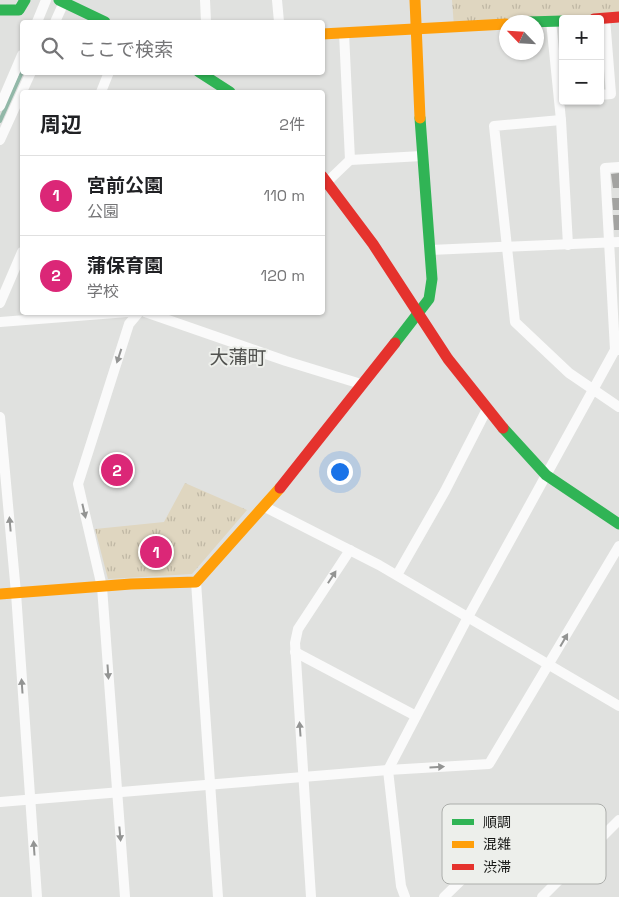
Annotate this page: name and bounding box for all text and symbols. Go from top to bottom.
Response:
north arrow [499,15,544,60]
map controls [559,15,604,105]
button: + [559,15,604,60]
search box [20,20,325,75]
icon: search [38,34,66,62]
text: ここで検索 [78,37,173,62]
button: − [559,60,604,105]
text: 周辺 [40,111,82,138]
text: 2件 [279,114,305,135]
text: 宮前公園 [87,173,163,198]
text: 1 [52,185,60,206]
text: 110 m [263,185,305,206]
text: 公園 [87,201,119,222]
text: 蒲保育園 [87,253,163,278]
text: 2 [51,265,61,286]
text: 120 m [261,265,305,286]
text: 学校 [87,281,119,302]
district label: 大蒲町 [209,345,267,370]
one-way arrow [115,349,122,364]
pin: 2 [101,451,133,489]
your location [327,459,353,485]
one-way arrow [80,504,88,519]
one-way arrow [6,516,14,532]
pin: 1 [140,533,172,571]
one-way arrow [327,570,337,584]
one-way arrow [560,634,569,647]
one-way arrow [104,664,112,680]
one-way arrow [18,678,26,694]
one-way arrow [296,721,304,737]
one-way arrow [429,763,445,771]
legend [442,804,606,884]
text: 順調 [483,813,511,831]
one-way arrow [116,826,124,842]
text: 混雑 [483,835,511,853]
one-way arrow [29,840,37,856]
text: 渋滞 [483,858,511,876]

